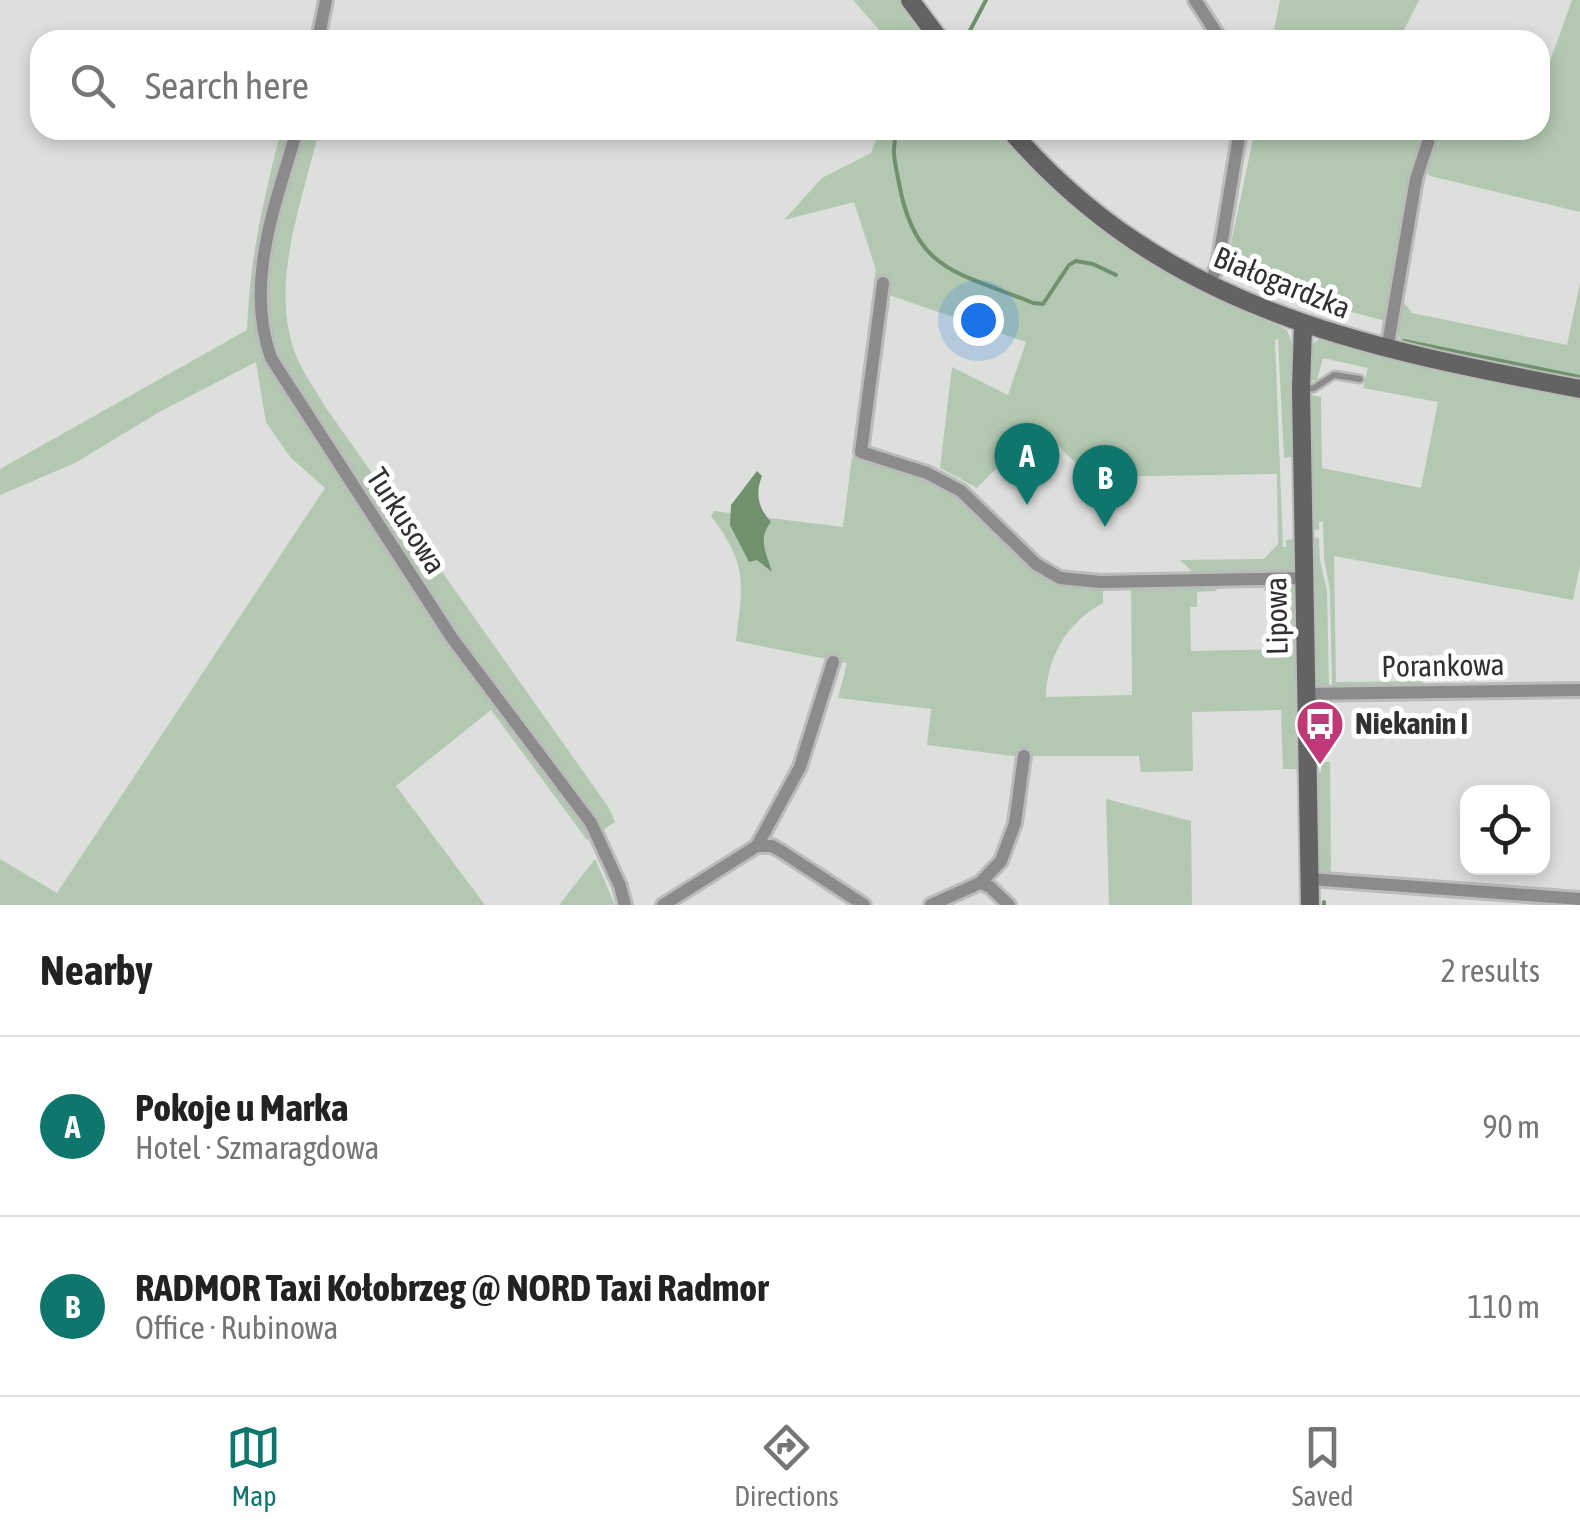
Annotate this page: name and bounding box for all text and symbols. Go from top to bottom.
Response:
search box [30,30,1550,140]
icon: search [65,58,120,113]
text: Search here [145,64,309,107]
street label: Białogardzka [1209,239,1356,325]
your location [953,295,1004,346]
pin: A [994,422,1060,505]
pin: B [1072,444,1138,527]
street label: Turkusowa [360,461,453,579]
street label: Lipowa [1258,577,1294,655]
street label: Porankowa [1381,647,1505,683]
bus stop icon: Niekanin I [1294,698,1346,766]
place label: Niekanin I [1355,706,1468,740]
map controls [1460,785,1550,875]
button: locate [1460,785,1550,875]
text: Nearby [40,946,153,994]
text: 2 results [1441,952,1540,989]
text: Pokoje u Marka [135,1086,348,1129]
text: A [65,1108,80,1145]
text: 90 m [1482,1108,1540,1145]
text: Hotel · Szmaragdowa [135,1129,379,1166]
text: RADMOR Taxi Kołobrzeg @ NORD Taxi Radmor [135,1266,768,1309]
text: B [65,1288,80,1325]
text: 110 m [1467,1288,1540,1325]
text: Office · Rubinowa [135,1309,338,1346]
tab: Map [226,1420,281,1512]
tab: Directions [734,1420,839,1512]
tab: Saved [1292,1420,1354,1512]

